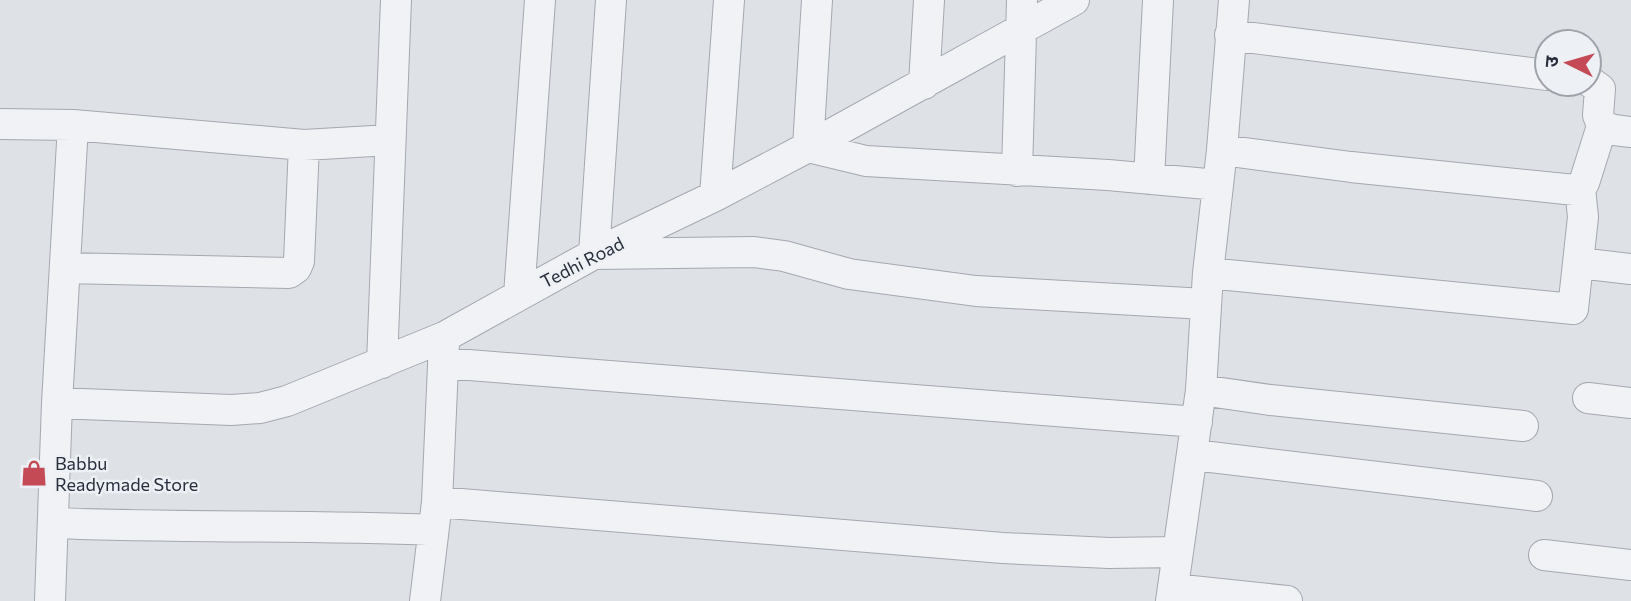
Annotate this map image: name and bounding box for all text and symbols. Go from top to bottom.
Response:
north arrow [1533,28,1603,98]
text: उ [1539,54,1563,68]
street label: Tedhi Road [537,232,627,292]
place label: Babbu Readymade Store [55,452,198,495]
shop icon: Babbu Readymade Store [19,458,49,488]

